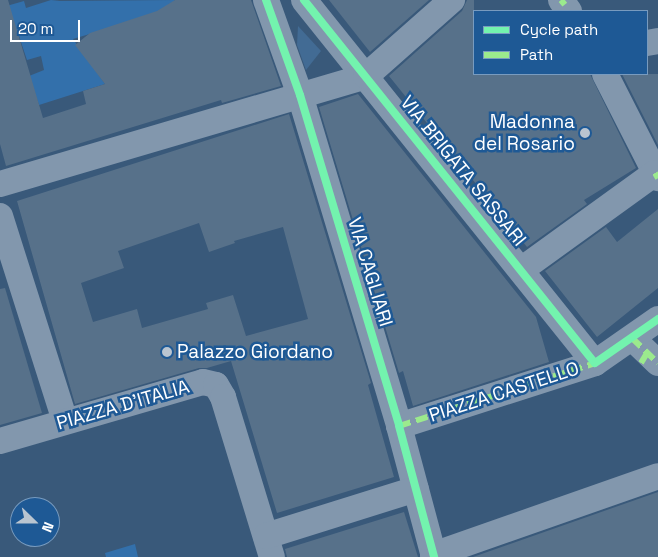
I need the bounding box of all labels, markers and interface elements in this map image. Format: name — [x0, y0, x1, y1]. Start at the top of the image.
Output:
scale bar — [12, 10, 82, 42]
legend — [473, 10, 648, 75]
text: 20 m — [18, 19, 53, 38]
text: Cycle path — [520, 20, 598, 39]
text: Path — [520, 45, 553, 64]
street label: VIA BRIGATA SASSARI — [395, 91, 531, 251]
place label: Madonna del Rosario — [474, 111, 575, 155]
marker: Madonna del Rosario — [579, 127, 591, 139]
street label: VIA CAGLIARI — [343, 215, 397, 329]
place label: Palazzo Giordano — [177, 341, 333, 363]
marker: Palazzo Giordano — [161, 346, 173, 358]
street label: PIAZZA CASTELLO — [426, 357, 582, 427]
street label: PIAZZA D'ITALIA — [54, 375, 192, 435]
north arrow — [10, 497, 60, 547]
text: N — [38, 520, 58, 535]

